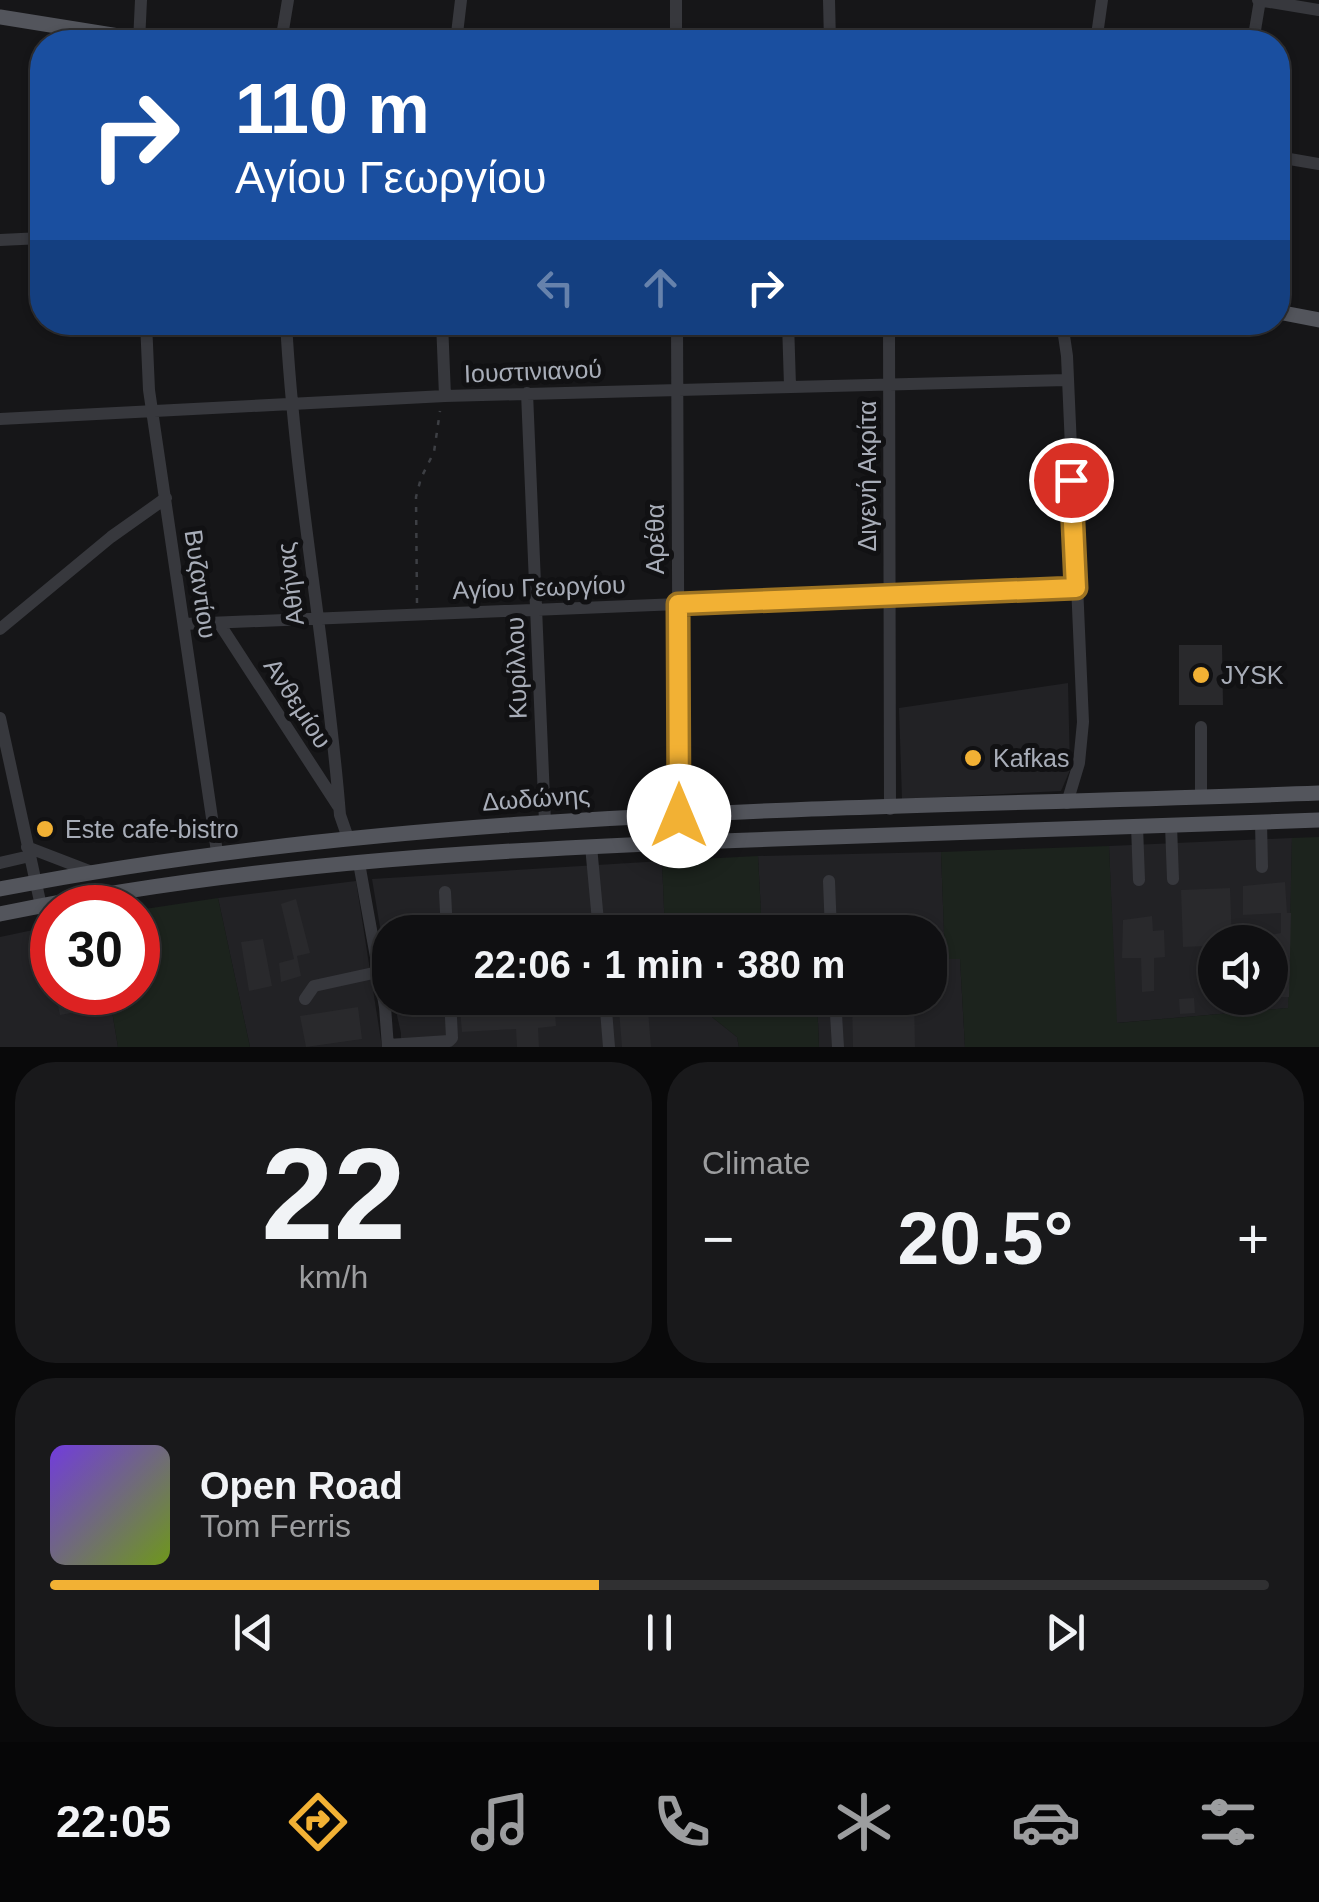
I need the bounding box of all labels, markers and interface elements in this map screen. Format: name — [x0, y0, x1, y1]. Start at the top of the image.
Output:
icon: right — [70, 70, 200, 200]
text: 110 m — [235, 70, 430, 148]
text: Αγίου Γεωργίου — [235, 152, 547, 203]
icon: left — [528, 260, 583, 315]
icon: ahead — [633, 260, 688, 315]
icon: right — [738, 260, 793, 315]
street label: Ιουστινιανού — [464, 355, 602, 387]
street label: Διγενή Ακρίτα — [853, 401, 881, 551]
pin — [1029, 438, 1114, 523]
icon: arrive — [1044, 453, 1099, 508]
street label: Αρέθα — [641, 504, 669, 574]
street label: Βυζαντίου — [180, 528, 222, 640]
street label: Αθήνας — [271, 541, 309, 627]
street label: Αγίου Γεωργίου — [452, 570, 626, 604]
street label: Κυρίλλου — [500, 616, 532, 720]
street label: Ανθεμίου — [259, 653, 337, 753]
place label: JYSK — [1221, 661, 1284, 689]
marker: JYSK — [1190, 664, 1212, 686]
place label: Kafkas — [993, 744, 1069, 772]
marker: Kafkas — [962, 747, 984, 769]
position arrow — [627, 764, 731, 868]
street label: Δωδώνης — [481, 780, 591, 816]
place label: Este cafe-bistro — [65, 815, 239, 843]
marker: Este cafe-bistro — [34, 818, 56, 840]
speed limit sign: 30 — [30, 885, 160, 1015]
map controls — [1198, 925, 1288, 1015]
button: sound — [1198, 925, 1288, 1015]
text: 22:06 · 1 min · 380 m — [474, 944, 845, 986]
text: 22 — [261, 1121, 406, 1267]
text: Climate — [702, 1145, 810, 1181]
text: 20.5° — [898, 1196, 1073, 1280]
text: − — [702, 1208, 734, 1270]
text: + — [1237, 1208, 1269, 1270]
text: km/h — [299, 1259, 368, 1295]
text: Open Road — [200, 1465, 403, 1507]
text: Tom Ferris — [200, 1508, 351, 1544]
icon: previous — [226, 1605, 281, 1660]
icon: pause — [632, 1605, 687, 1660]
icon: next — [1038, 1605, 1093, 1660]
icon: directions — [283, 1787, 353, 1857]
icon: music — [465, 1787, 535, 1857]
icon: phone — [647, 1787, 717, 1857]
icon: climate — [829, 1787, 899, 1857]
icon: car — [1011, 1787, 1081, 1857]
icon: filters — [1193, 1787, 1263, 1857]
text: 22:05 — [56, 1796, 171, 1847]

